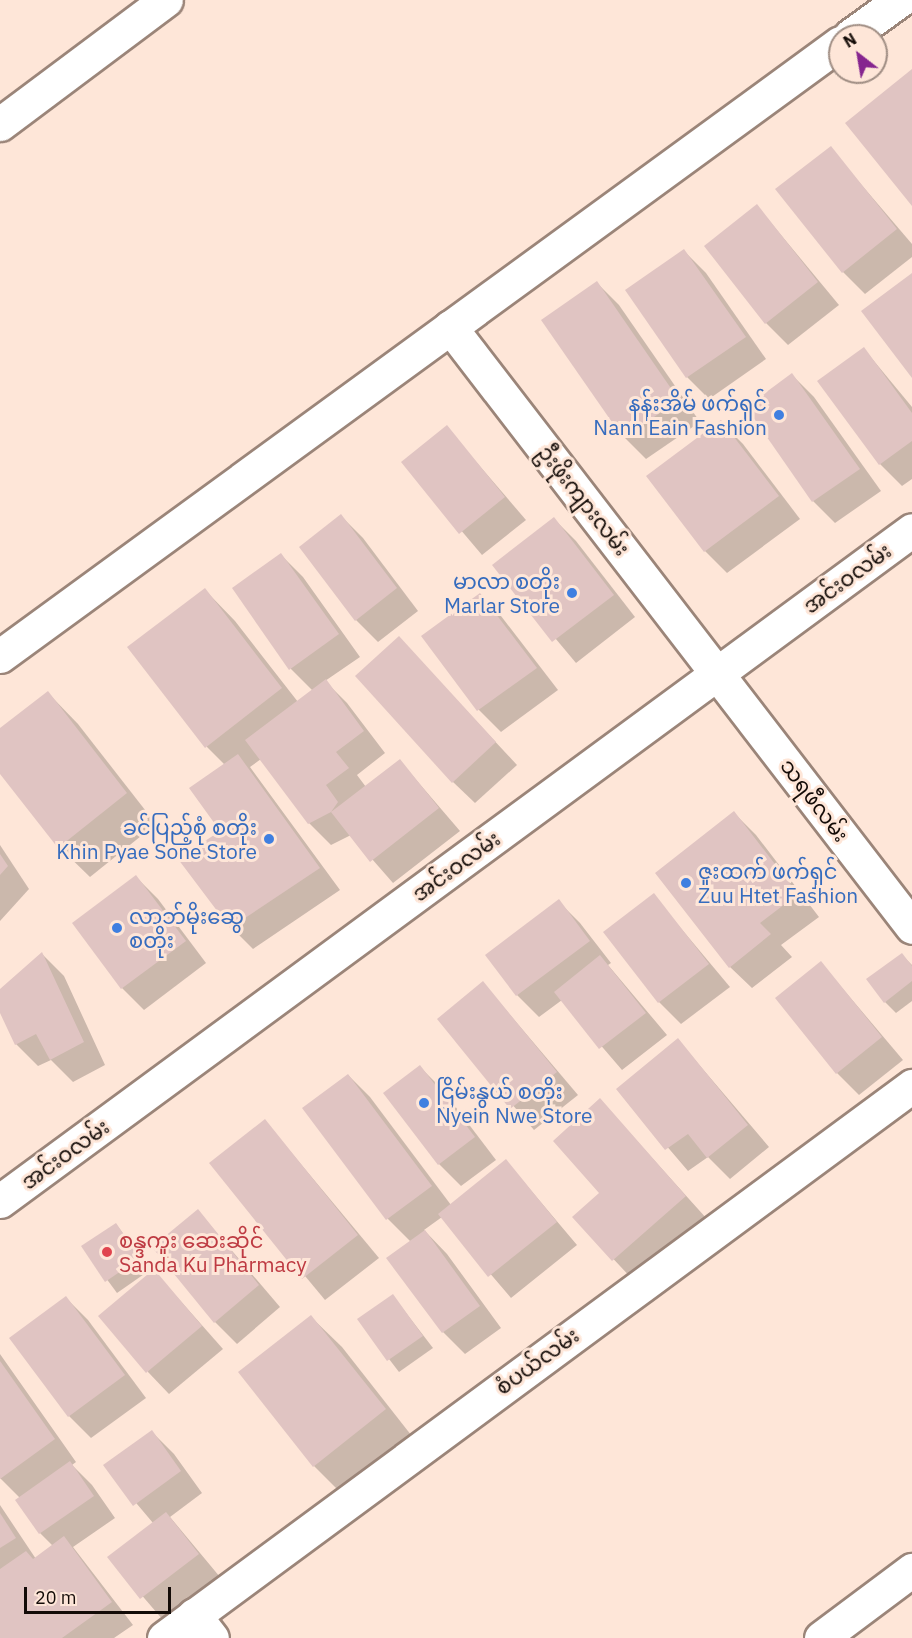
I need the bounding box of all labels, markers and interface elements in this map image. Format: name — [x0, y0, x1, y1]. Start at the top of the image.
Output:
north arrow — [828, 24, 888, 84]
text: N — [840, 29, 860, 52]
place label: နန်းအိမ် ဖက်ရှင် Nann Eain Fashion — [593, 390, 767, 440]
marker: နန်းအိမ် ဖက်ရှင် Nann Eain Fashion — [772, 408, 786, 422]
street label: ဦးဖိုးကျားလမ်း — [533, 440, 635, 560]
street label: အင်းဝလမ်း — [798, 538, 896, 618]
place label: မာလာ စတိုး Marlar Store — [444, 568, 560, 618]
marker: မာလာ စတိုး Marlar Store — [565, 586, 579, 600]
street label: သရဖီလမ်း — [776, 754, 854, 846]
place label: ခင်ပြည့်စုံ စတိုး Khin Pyae Sone Store — [56, 814, 257, 864]
street label: အင်းဝလမ်း — [407, 826, 505, 906]
marker: ခင်ပြည့်စုံ စတိုး Khin Pyae Sone Store — [262, 832, 276, 846]
place label: ဇူးထက် ဖက်ရှင် Zuu Htet Fashion — [698, 858, 858, 908]
marker: ဇူးထက် ဖက်ရှင် Zuu Htet Fashion — [679, 876, 693, 890]
place label: လာဘ်မိုးဆွေ စတိုး — [129, 903, 244, 953]
marker: လာဘ်မိုးဆွေ စတိုး — [110, 921, 124, 935]
place label: ငြိမ်းနွယ် စတိုး Nyein Nwe Store — [436, 1078, 593, 1128]
marker: ငြိမ်းနွယ် စတိုး Nyein Nwe Store — [417, 1096, 431, 1110]
street label: အင်းဝလမ်း — [16, 1114, 114, 1194]
place label: စန္ဒကူး ဆေးဆိုင် Sanda Ku Pharmacy — [119, 1227, 307, 1277]
marker: စန္ဒကူး ဆေးဆိုင် Sanda Ku Pharmacy — [100, 1245, 114, 1259]
street label: စံပယ်လမ်း — [490, 1322, 584, 1400]
scale bar — [27, 1575, 174, 1613]
text: 20 m — [35, 1586, 77, 1609]

